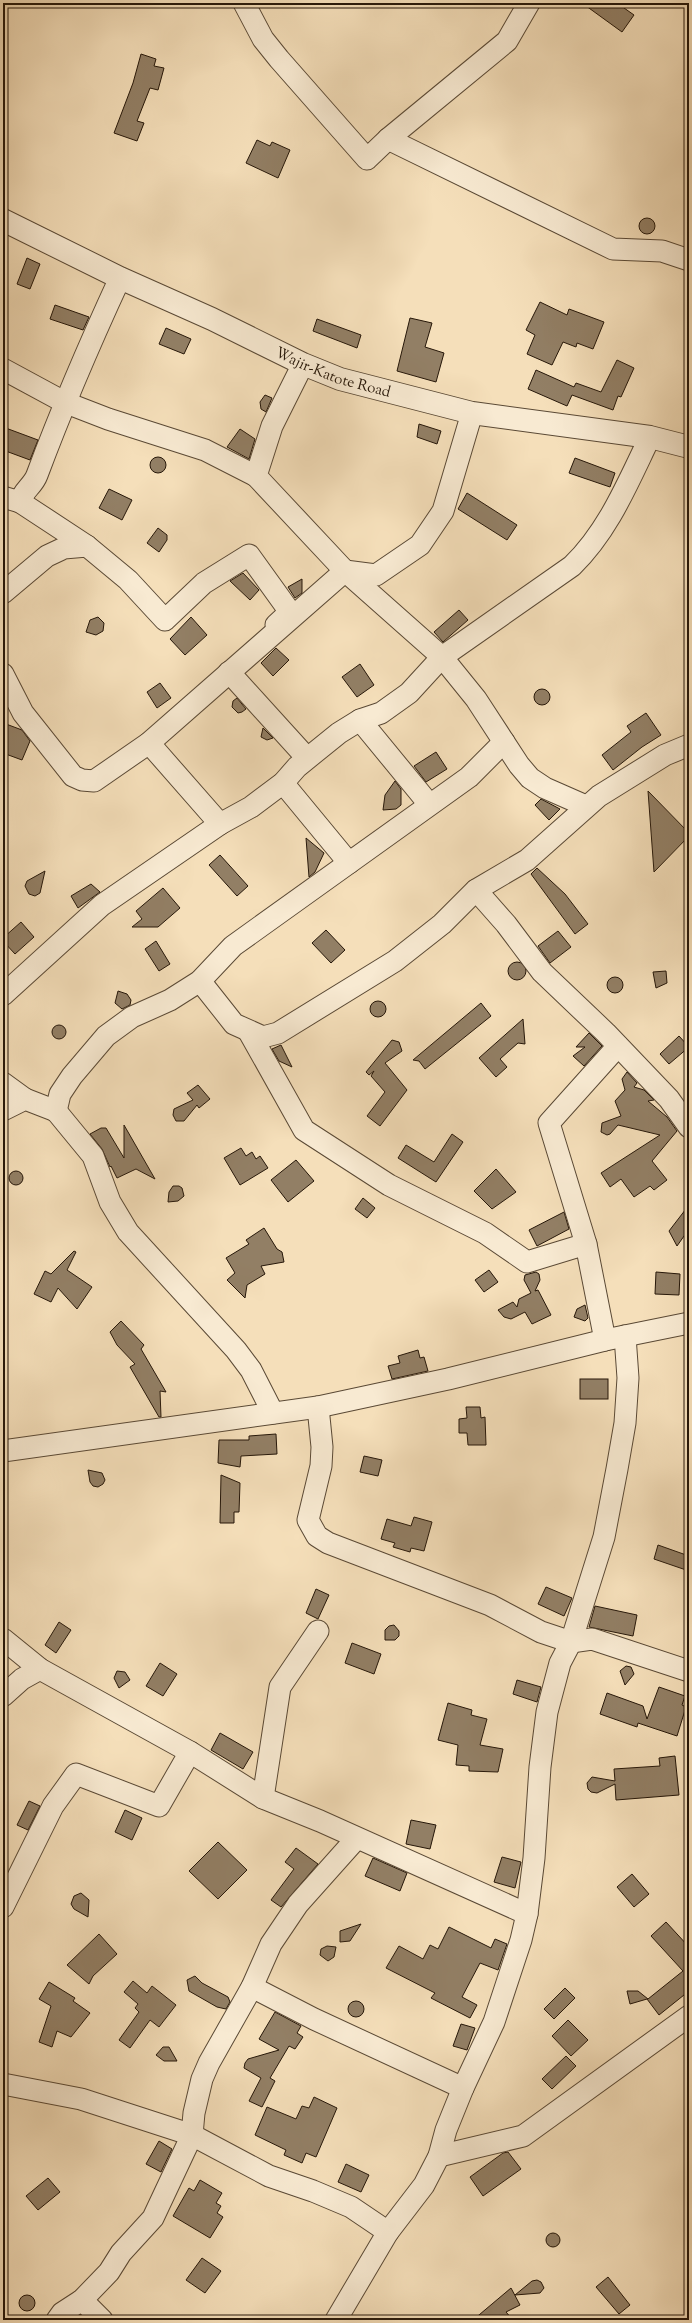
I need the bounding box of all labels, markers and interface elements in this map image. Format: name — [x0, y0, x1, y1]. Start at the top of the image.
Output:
street label: Wajir-Katote Road — [271, 343, 393, 404]

